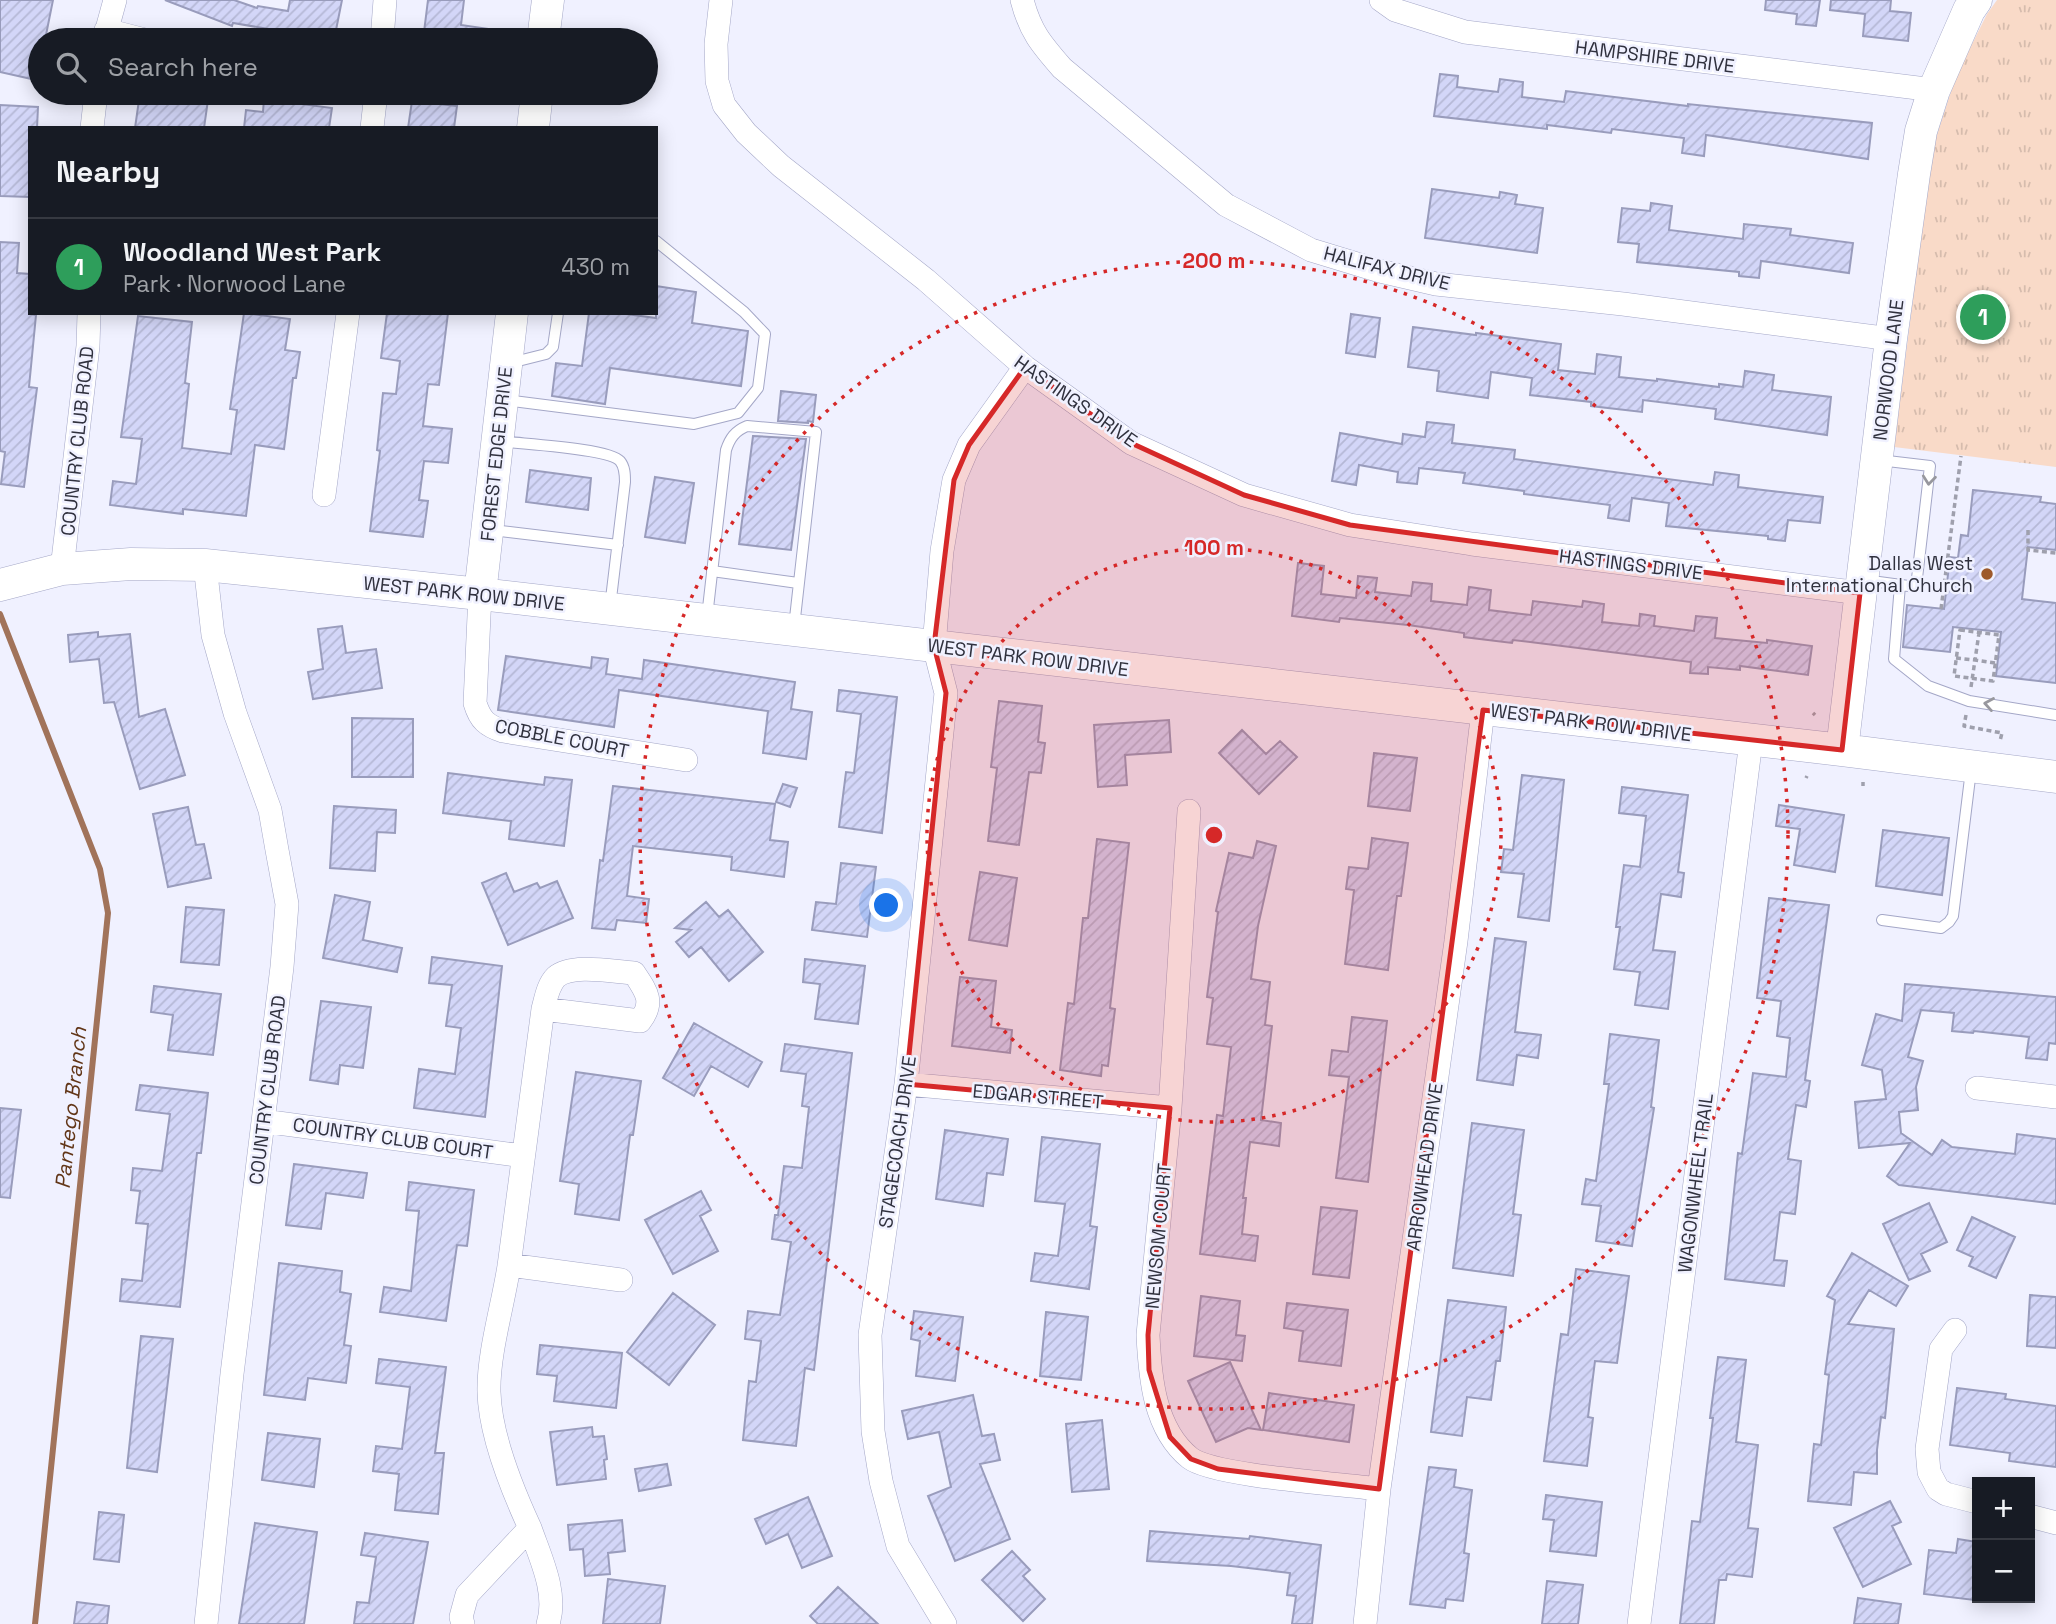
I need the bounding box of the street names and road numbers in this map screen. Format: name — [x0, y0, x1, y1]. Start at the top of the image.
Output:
street label: HAMPSHIRE DRIVE — [1574, 34, 1736, 79]
street label: HALIFAX DRIVE — [1321, 241, 1453, 296]
street label: NORWOOD LANE — [1867, 298, 1910, 442]
street label: COUNTRY CLUB ROAD — [55, 345, 100, 537]
street label: HASTINGS DRIVE — [1009, 350, 1142, 453]
street label: FOREST EDGE DRIVE — [475, 366, 518, 543]
street label: HASTINGS DRIVE — [1558, 543, 1704, 586]
street label: WEST PARK ROW DRIVE — [362, 570, 566, 617]
street label: WEST PARK ROW DRIVE — [926, 633, 1130, 682]
street label: WEST PARK ROW DRIVE — [1489, 698, 1693, 747]
street label: COBBLE COURT — [493, 713, 631, 764]
street label: COUNTRY CLUB ROAD — [243, 994, 292, 1186]
street label: STAGECOACH DRIVE — [873, 1054, 922, 1230]
street label: EDGAR STREET — [971, 1078, 1105, 1115]
street label: ARROWHEAD DRIVE — [1400, 1081, 1449, 1253]
street label: WAGONWHEEL TRAIL — [1672, 1092, 1719, 1274]
street label: COUNTRY CLUB COURT — [291, 1112, 495, 1165]
street label: NEWSOM COURT — [1140, 1162, 1177, 1310]

